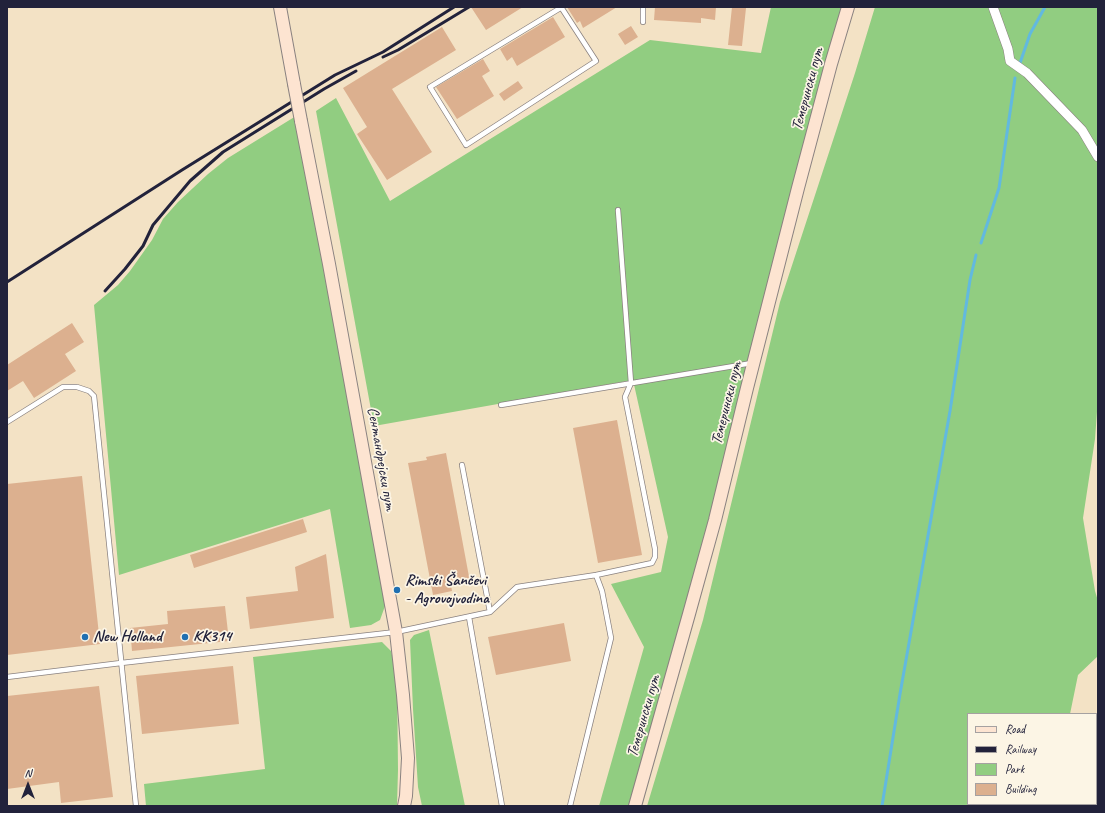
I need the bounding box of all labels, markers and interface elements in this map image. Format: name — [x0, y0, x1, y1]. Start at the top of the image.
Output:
street label: Темерински пут — [788, 45, 828, 133]
street label: Темерински пут — [707, 359, 747, 447]
street label: Сентандрејски пут — [362, 406, 400, 512]
place label: Rimski Šančevi - Agrovojvodina — [405, 571, 489, 609]
marker: Rimski Šančevi - Agrovojvodina — [392, 585, 402, 595]
place label: New Holland — [93, 627, 162, 647]
place label: КК314 — [193, 627, 231, 647]
marker: New Holland — [80, 632, 90, 642]
marker: КК314 — [180, 632, 190, 642]
street label: Темерински пут — [623, 672, 665, 760]
legend — [967, 713, 1097, 805]
text: Road — [1005, 721, 1025, 737]
text: Railway — [1005, 741, 1036, 757]
text: Park — [1005, 761, 1024, 777]
north arrow — [8, 765, 48, 805]
text: N — [25, 766, 31, 780]
text: Building — [1005, 781, 1037, 797]

